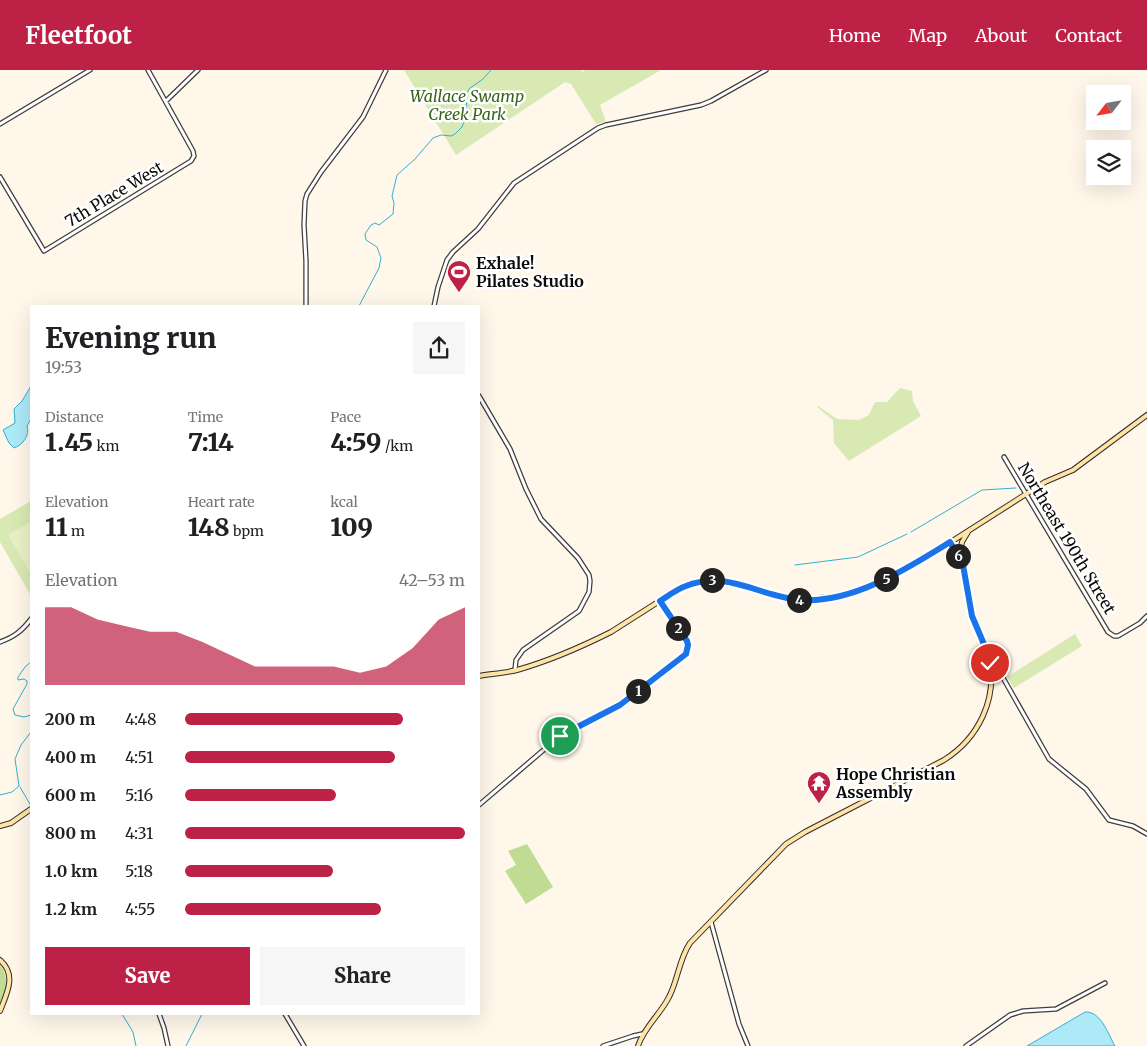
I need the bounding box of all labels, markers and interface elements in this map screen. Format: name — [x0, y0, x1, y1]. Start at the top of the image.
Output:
text: Fleetfoot — [25, 20, 132, 51]
text: Home — [829, 24, 881, 47]
text: Map — [909, 24, 947, 47]
text: About — [975, 24, 1027, 47]
text: Contact — [1055, 24, 1122, 47]
north arrow — [1086, 85, 1131, 130]
map controls — [1086, 85, 1131, 185]
park label: Wallace Swamp Creek Park — [410, 86, 524, 124]
button: layers — [1086, 140, 1131, 185]
street label: 7th Place West — [61, 156, 167, 231]
place label: Exhale! Pilates Studio — [476, 253, 584, 291]
sports icon: Exhale! Pilates Studio — [446, 259, 472, 293]
text: Evening run — [45, 320, 216, 356]
button: share — [413, 322, 465, 374]
text: 19:53 — [45, 357, 82, 377]
text: Distance — [45, 408, 104, 426]
text: Time — [188, 408, 223, 426]
text: Pace — [330, 408, 361, 426]
text: 1.45 — [45, 426, 93, 458]
text: 7:14 — [188, 426, 234, 458]
text: 4:59 — [330, 426, 382, 458]
text: km — [93, 437, 119, 455]
text: /km — [382, 437, 413, 455]
street label: Northeast 190th Street — [1014, 459, 1121, 618]
text: Elevation — [45, 493, 109, 511]
text: Heart rate — [188, 493, 255, 511]
text: kcal — [330, 493, 358, 511]
text: 11 — [45, 511, 68, 543]
text: 148 — [188, 511, 230, 543]
text: 109 — [330, 511, 373, 543]
text: m — [68, 522, 85, 540]
text: bpm — [230, 522, 264, 540]
pin: 6 — [946, 544, 970, 568]
text: 6 — [954, 547, 963, 565]
pin: 5 — [874, 566, 898, 592]
pin: 3 — [700, 568, 724, 592]
text: Elevation — [45, 570, 118, 590]
text: 42–53 m — [399, 570, 465, 590]
text: 5 — [882, 570, 891, 588]
text: 3 — [708, 571, 717, 589]
pin: 4 — [786, 588, 812, 612]
text: 4 — [795, 591, 804, 609]
pin: 2 — [666, 616, 690, 640]
text: 2 — [674, 619, 683, 637]
pin — [969, 642, 1011, 684]
icon: check — [976, 649, 1004, 677]
pin: 1 — [626, 678, 650, 704]
text: 1 — [635, 682, 642, 700]
text: 200 m — [45, 709, 95, 729]
text: 4:48 — [125, 709, 157, 729]
pin — [539, 715, 581, 757]
icon: arrive — [546, 722, 574, 750]
text: 400 m — [45, 747, 96, 767]
text: 4:51 — [125, 747, 153, 767]
place label: Hope Christian Assembly — [835, 764, 955, 802]
temple icon: Hope Christian Assembly — [806, 770, 832, 804]
text: 600 m — [45, 785, 96, 805]
text: 5:16 — [125, 785, 153, 805]
text: 800 m — [45, 823, 96, 843]
text: 4:31 — [125, 823, 153, 843]
text: 1.0 km — [45, 861, 98, 881]
text: 5:18 — [125, 861, 153, 881]
text: 1.2 km — [45, 899, 97, 919]
text: 4:55 — [125, 899, 155, 919]
button: Save — [45, 947, 250, 1005]
button: Share — [260, 947, 465, 1005]

